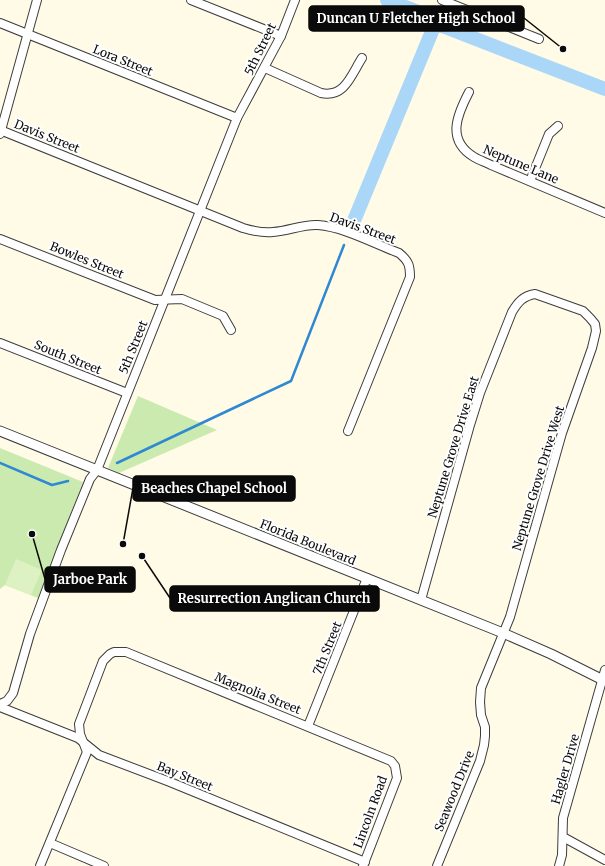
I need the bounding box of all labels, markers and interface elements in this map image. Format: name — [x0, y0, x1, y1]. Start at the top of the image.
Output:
callout: Duncan U Fletcher High School — [309, 6, 524, 31]
text: Duncan U Fletcher High School — [316, 10, 516, 27]
street label: 5th Street — [241, 20, 279, 78]
street label: Lora Street — [91, 41, 155, 79]
street label: Davis Street — [12, 116, 82, 156]
street label: Neptune Lane — [481, 141, 561, 187]
street label: Davis Street — [328, 209, 398, 247]
street label: Bowles Street — [48, 238, 126, 282]
street label: 5th Street — [115, 318, 151, 376]
street label: South Street — [32, 337, 104, 377]
street label: Neptune Grove Drive East — [424, 374, 482, 520]
street label: Neptune Grove Drive West — [509, 403, 567, 552]
callout: Beaches Chapel School — [133, 476, 295, 501]
text: Beaches Chapel School — [141, 480, 287, 497]
street label: Florida Boulevard — [258, 516, 358, 568]
callout: Jarboe Park — [45, 567, 135, 592]
text: Jarboe Park — [52, 571, 128, 588]
callout: Resurrection Anglican Church — [170, 586, 379, 611]
text: Resurrection Anglican Church — [178, 590, 371, 607]
street label: 7th Street — [309, 619, 345, 677]
street label: Magnolia Street — [213, 669, 304, 717]
street label: Hagler Drive — [548, 732, 582, 806]
street label: Seawood Drive — [431, 748, 477, 834]
street label: Bay Street — [155, 758, 215, 794]
street label: Lincoln Road — [350, 774, 390, 850]

